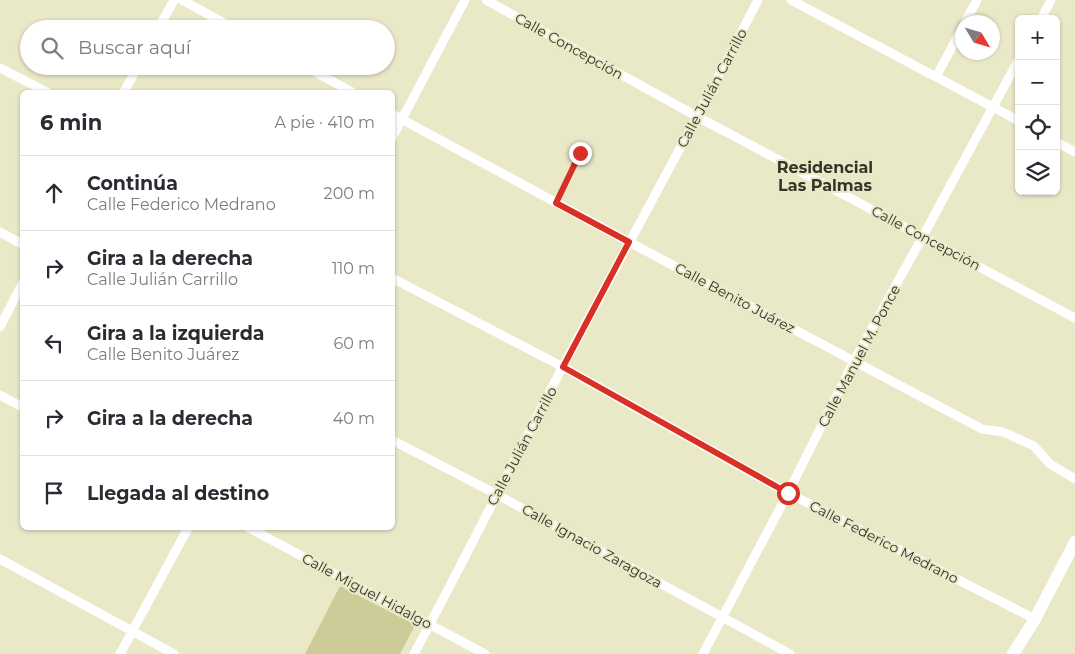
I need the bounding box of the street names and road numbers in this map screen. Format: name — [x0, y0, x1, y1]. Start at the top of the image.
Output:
street label: Calle Concepción — [512, 9, 626, 83]
street label: Calle Julián Carrillo — [673, 25, 751, 151]
street label: Calle Concepción — [868, 202, 984, 274]
street label: Calle Benito Juárez — [672, 259, 798, 337]
street label: Calle Manuel M. Ponce — [814, 282, 904, 430]
street label: Calle Julián Carrillo — [483, 383, 561, 509]
street label: Calle Federico Medrano — [806, 497, 962, 588]
street label: Calle Ignacio Zaragoza — [519, 500, 665, 592]
street label: Calle Miguel Hidalgo — [299, 549, 435, 633]

